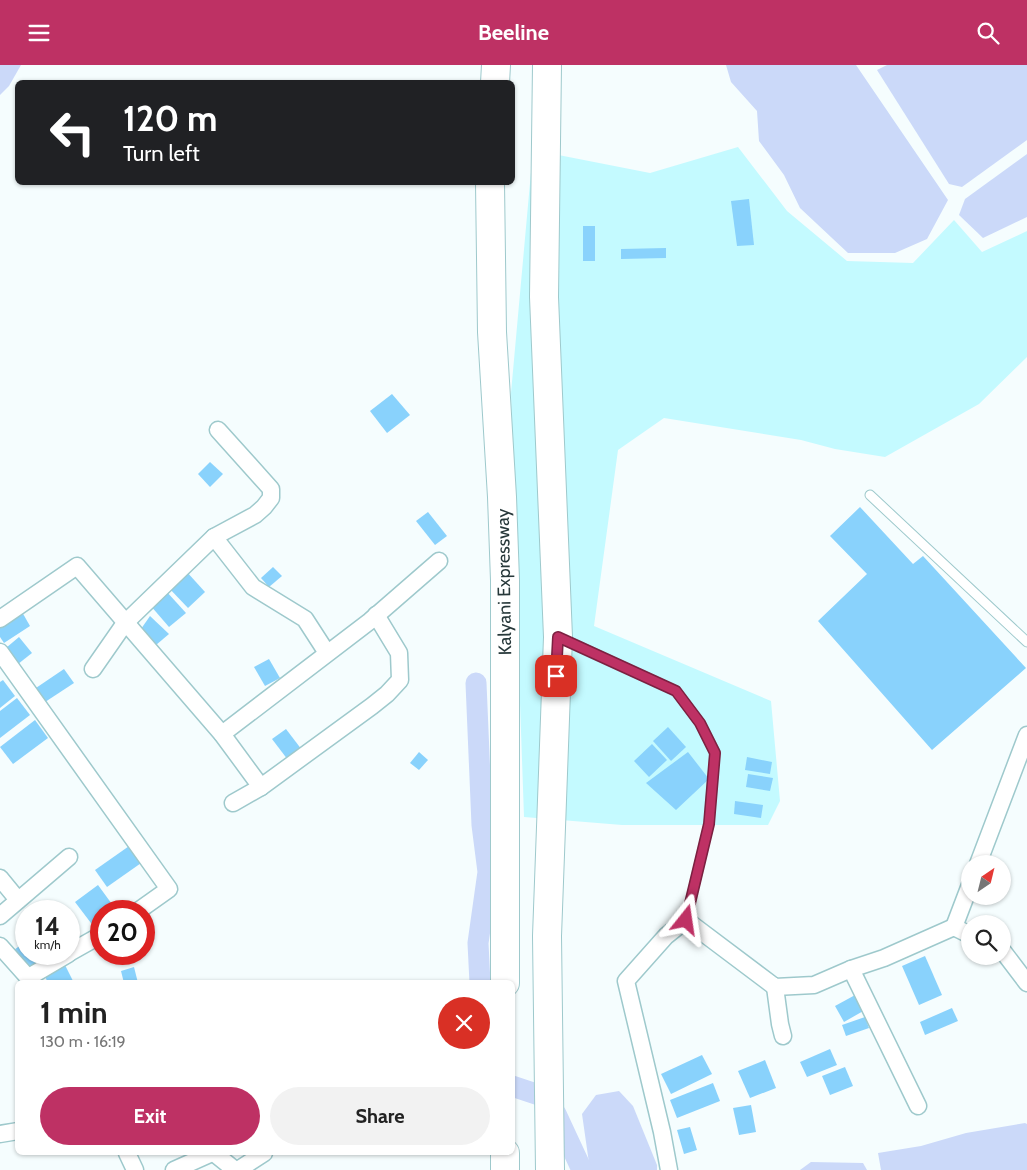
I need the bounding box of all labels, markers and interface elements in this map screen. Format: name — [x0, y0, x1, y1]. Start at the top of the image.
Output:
icon: menu — [25, 19, 53, 47]
text: Beeline — [478, 19, 549, 46]
icon: search — [974, 19, 1002, 47]
text: 120 m — [123, 97, 217, 140]
icon: left — [40, 100, 105, 165]
text: Turn left — [123, 140, 200, 167]
street label: Kalyani Expressway — [492, 508, 516, 656]
pin — [535, 655, 577, 697]
icon: arrive — [542, 662, 570, 690]
north arrow — [961, 855, 1011, 905]
map controls — [961, 855, 1011, 965]
position arrow — [659, 893, 711, 945]
speed limit sign: 20 — [90, 900, 155, 965]
text: 14 — [35, 911, 60, 941]
button: search — [961, 915, 1011, 965]
text: km/h — [34, 937, 61, 952]
text: 1 min — [40, 994, 108, 1031]
button: close — [438, 997, 490, 1049]
text: 130 m · 16:19 — [40, 1032, 126, 1051]
button: Exit — [40, 1087, 260, 1145]
button: Share — [270, 1087, 490, 1145]

